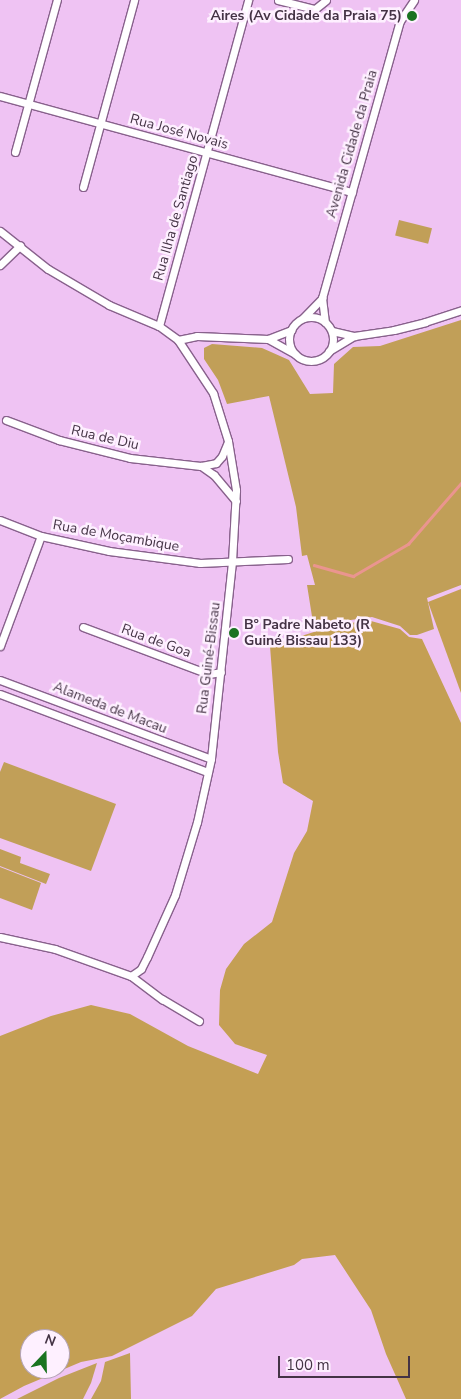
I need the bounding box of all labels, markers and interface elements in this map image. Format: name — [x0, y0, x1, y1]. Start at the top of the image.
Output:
place label: Aires (Av Cidade da Praia 75) — [211, 8, 402, 24]
marker: Aires (Av Cidade da Praia 75) — [406, 10, 418, 22]
street label: Avenida Cidade da Praia — [323, 68, 381, 220]
street label: Rua José Novais — [128, 111, 230, 153]
street label: Rua Ilha de Santiago — [150, 153, 202, 283]
street label: Rua de Diu — [70, 422, 140, 454]
street label: Rua de Moçambique — [52, 517, 180, 555]
street label: Rua Guiné-Bissau — [194, 601, 224, 715]
place label: Bº Padre Nabeto (R Guiné Bissau 133) — [244, 617, 370, 650]
street label: Rua de Goa — [119, 621, 193, 661]
marker: Bº Padre Nabeto (R Guiné Bissau 133) — [228, 627, 240, 639]
street label: Alameda de Macau — [51, 679, 169, 737]
north arrow — [20, 1329, 70, 1379]
text: N — [42, 1330, 58, 1351]
scale bar — [281, 1346, 414, 1378]
text: 100 m — [286, 1355, 330, 1375]

